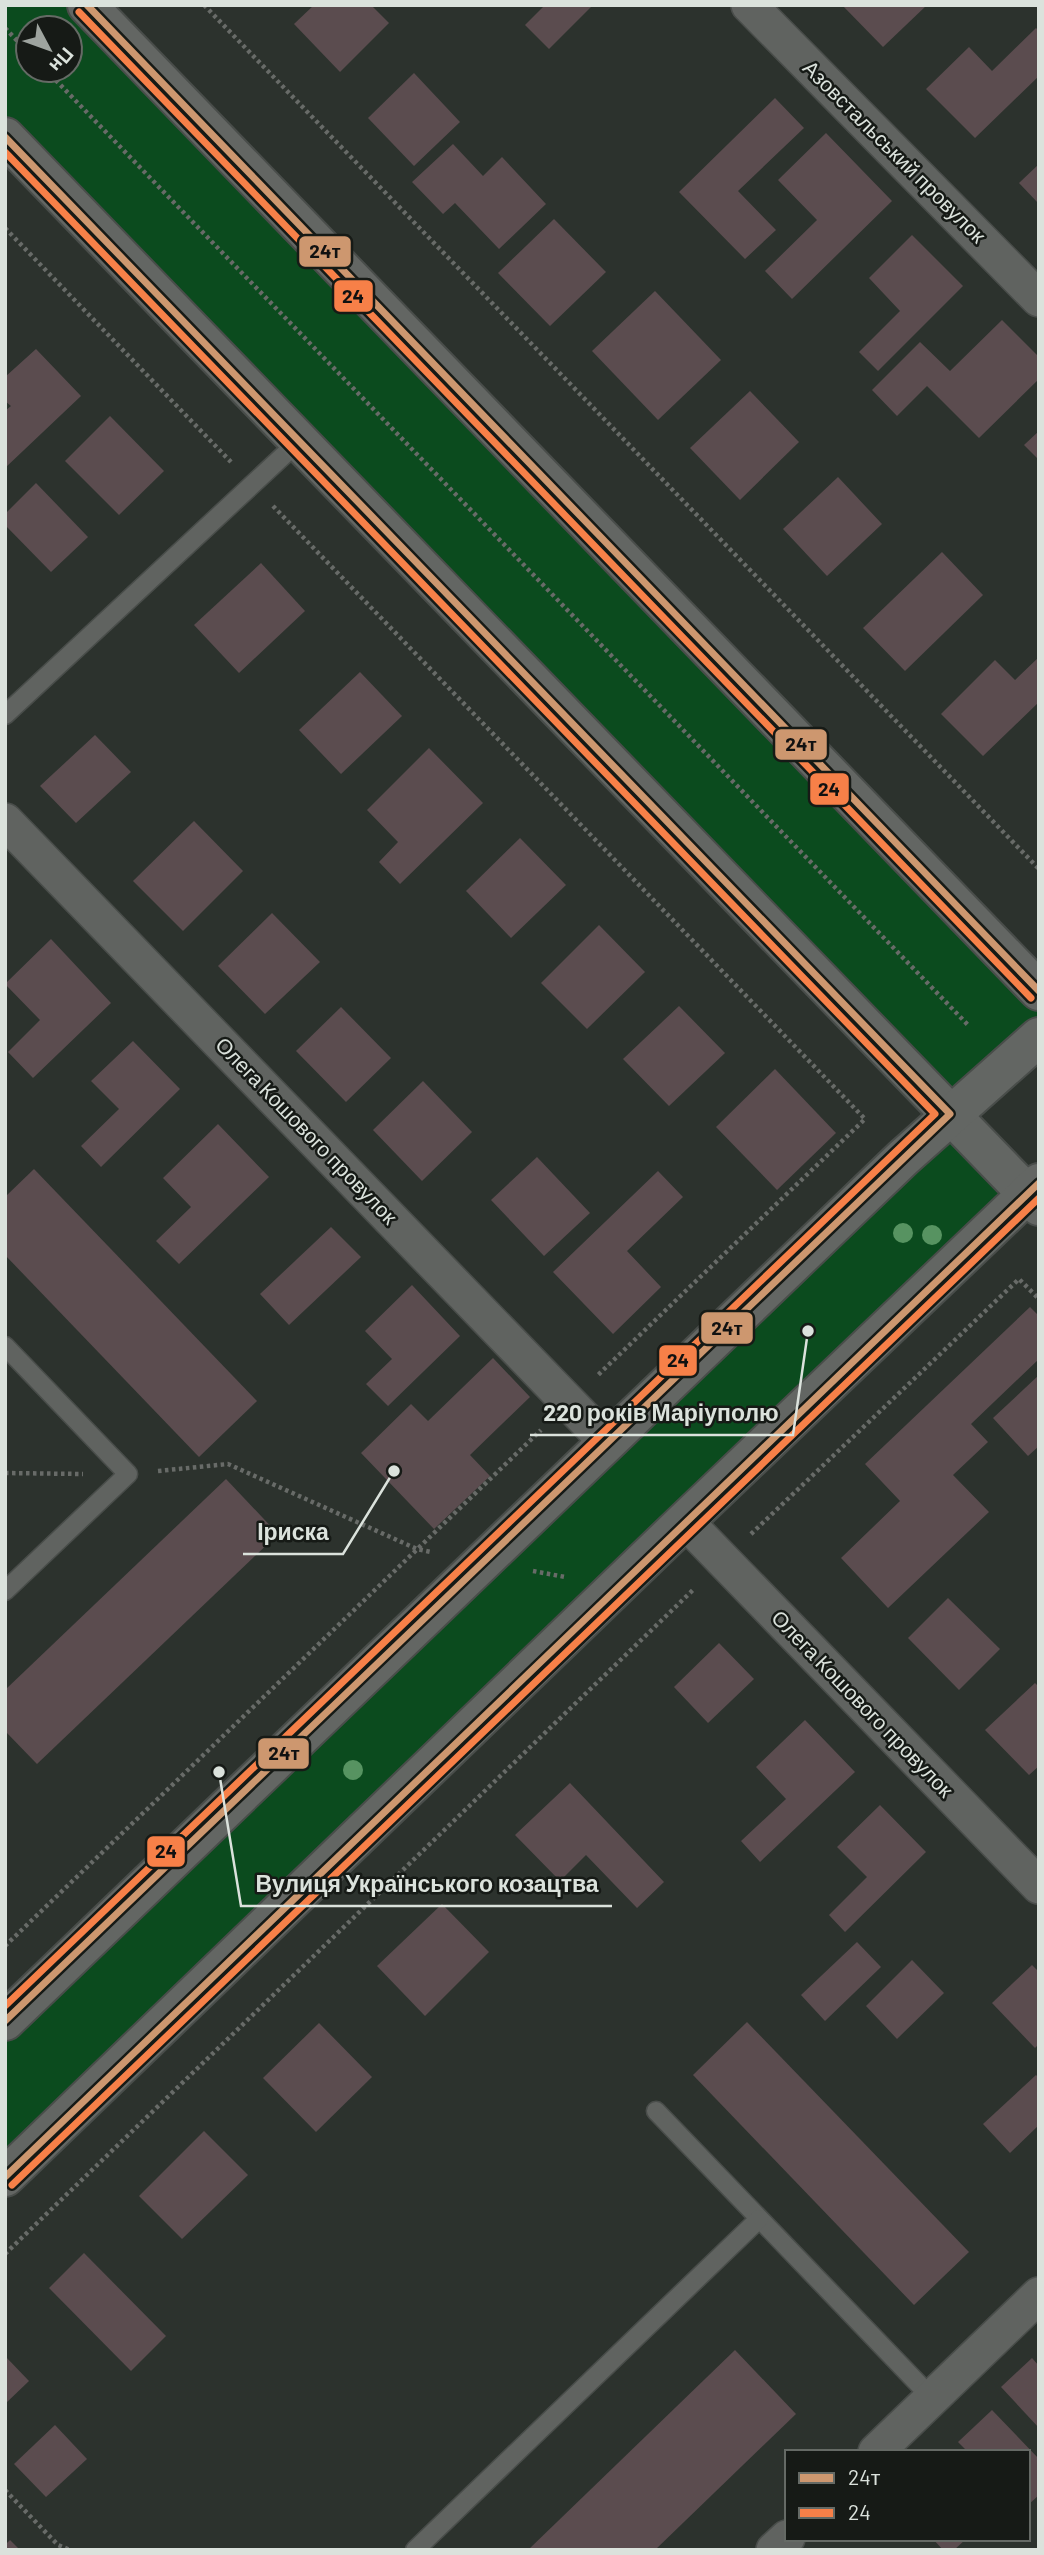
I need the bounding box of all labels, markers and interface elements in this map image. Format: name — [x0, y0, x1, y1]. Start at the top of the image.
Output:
north arrow — [14, 14, 84, 84]
text: Пн — [45, 43, 79, 78]
street label: Азовстальський провулок — [799, 54, 992, 248]
line badge: 24т — [298, 235, 352, 268]
text: 24т — [309, 239, 341, 262]
line badge: 24 — [333, 279, 374, 313]
text: 24 — [342, 284, 364, 307]
line badge: 24т — [774, 728, 828, 761]
text: 24т — [785, 732, 817, 755]
line badge: 24 — [809, 772, 850, 806]
text: 24 — [818, 777, 840, 800]
street label: Олега Кошового провулок — [211, 1031, 403, 1229]
line badge: 24т — [700, 1311, 754, 1345]
text: 24т — [711, 1316, 743, 1339]
line badge: 24 — [658, 1344, 698, 1377]
text: 24 — [667, 1348, 689, 1371]
callout: 220 років Маріуполю — [530, 1391, 793, 1435]
text: 220 років Маріуполю — [543, 1398, 779, 1426]
callout: Іриска — [243, 1510, 343, 1554]
text: Іриска — [257, 1517, 329, 1545]
street label: Олега Кошового провулок — [767, 1604, 959, 1802]
line badge: 24т — [257, 1737, 310, 1770]
text: 24т — [268, 1741, 300, 1764]
line badge: 24 — [146, 1835, 186, 1868]
text: 24 — [155, 1839, 177, 1862]
callout: Вулиця Українського козацтва — [241, 1862, 612, 1906]
text: Вулиця Українського козацтва — [255, 1869, 599, 1897]
legend — [785, 2450, 1030, 2541]
text: 24т — [848, 2464, 881, 2489]
text: 24 — [848, 2499, 871, 2524]

